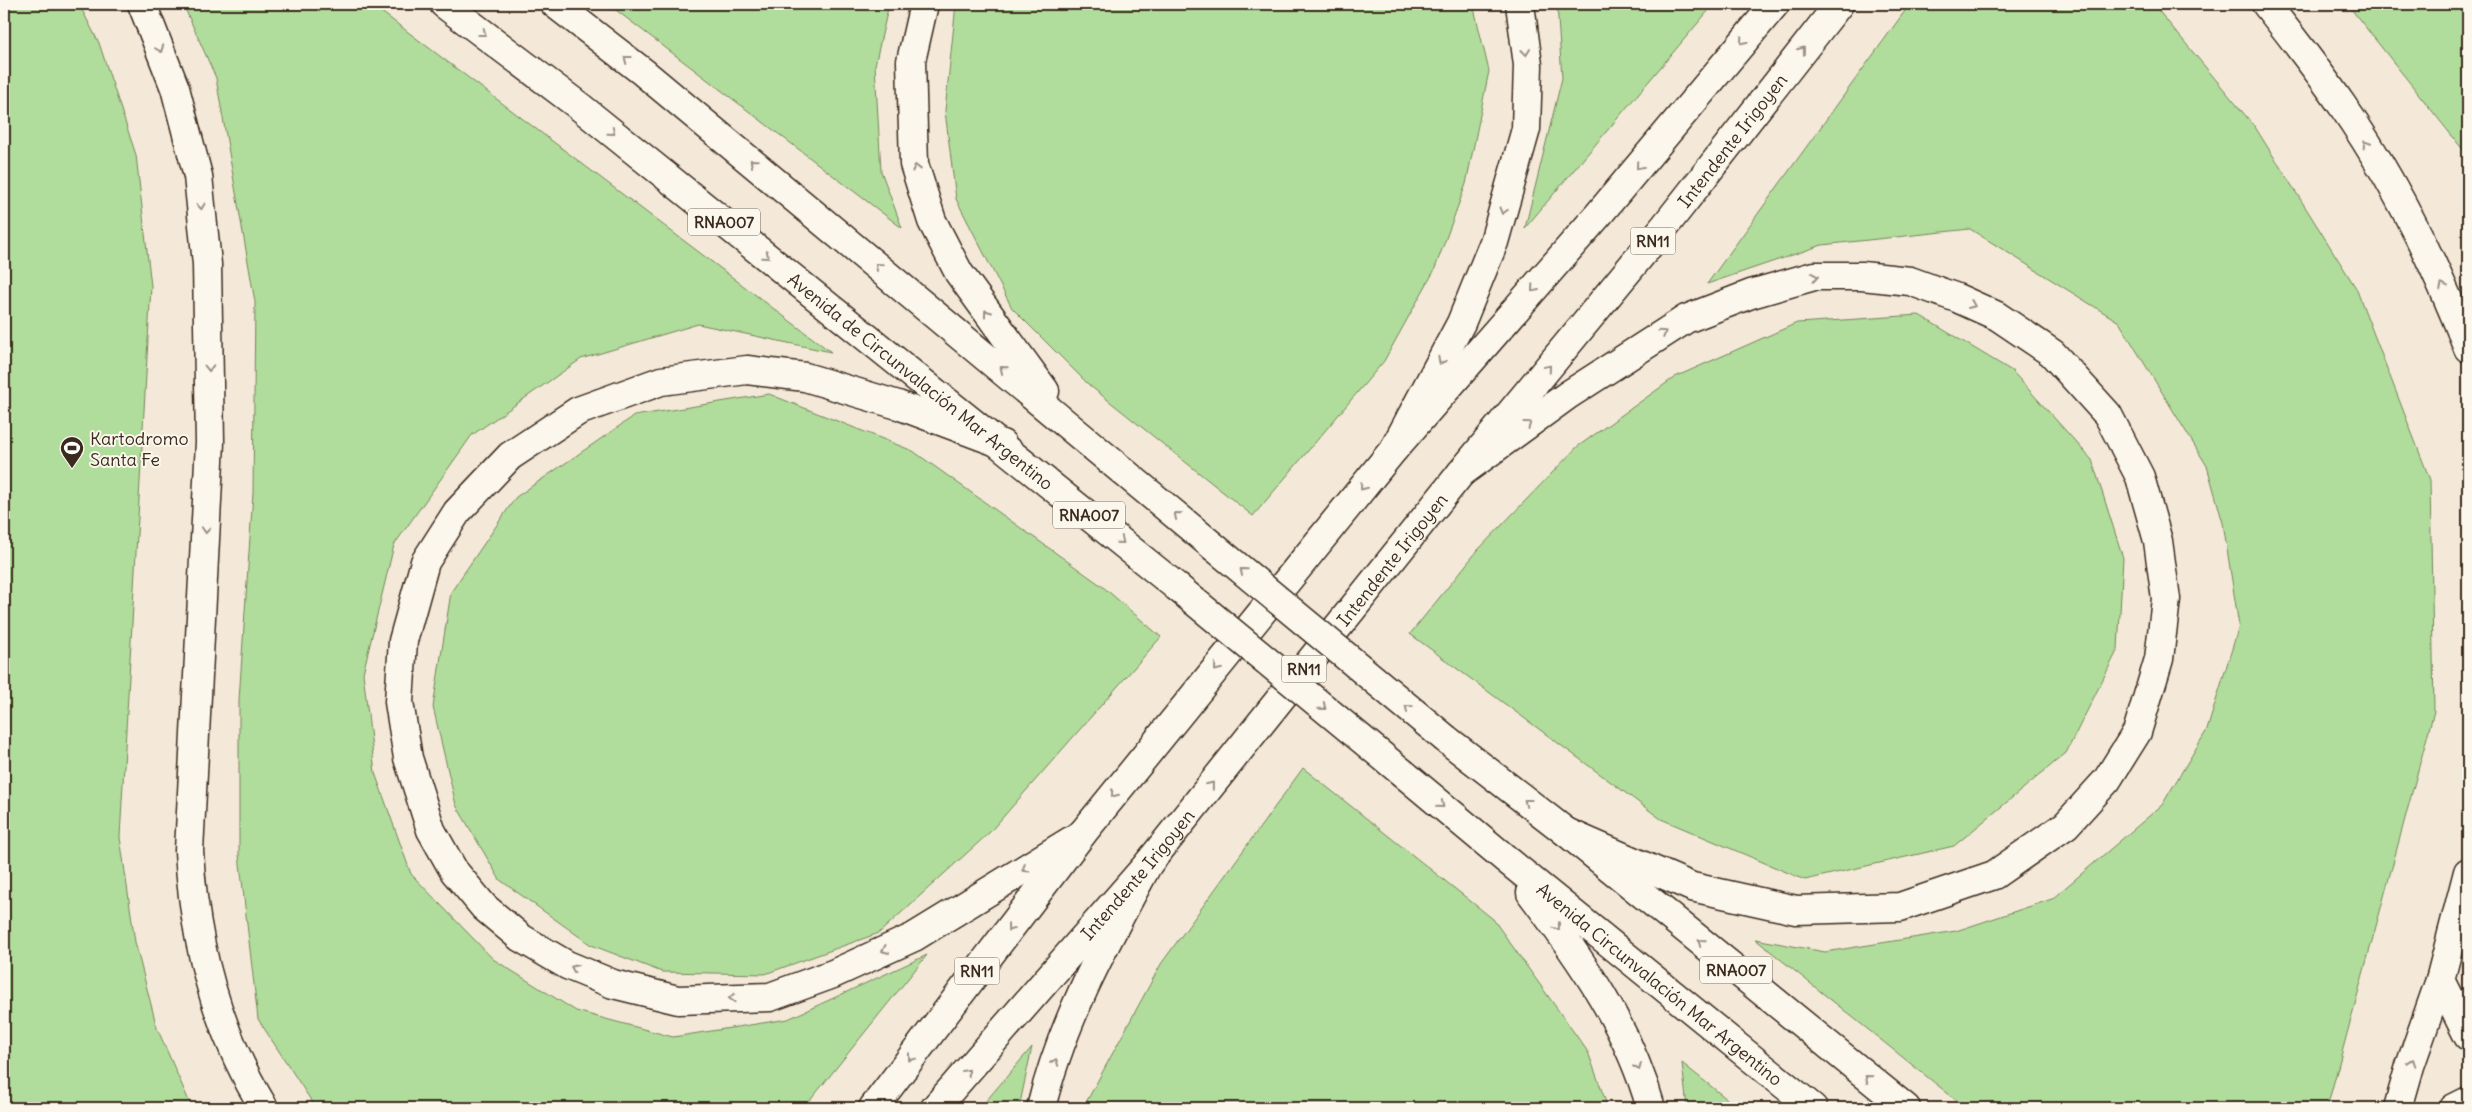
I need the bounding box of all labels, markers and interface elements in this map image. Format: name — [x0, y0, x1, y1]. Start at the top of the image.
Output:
one-way arrow — [477, 28, 486, 36]
one-way arrow — [1741, 35, 1749, 44]
one-way arrow — [154, 44, 164, 53]
one-way arrow — [1797, 47, 1805, 56]
one-way arrow — [1520, 48, 1531, 56]
one-way arrow — [624, 57, 633, 65]
street label: Intendente Irigoyen — [1673, 69, 1792, 212]
one-way arrow — [606, 127, 615, 135]
one-way arrow — [2363, 140, 2372, 149]
one-way arrow — [749, 159, 758, 168]
one-way arrow — [1637, 160, 1645, 169]
one-way arrow — [911, 164, 922, 173]
one-way arrow — [195, 202, 206, 210]
one-way arrow — [1498, 207, 1508, 215]
road number: RNA007 — [688, 208, 760, 236]
road number: RN11 — [1630, 228, 1676, 255]
one-way arrow — [760, 250, 769, 258]
one-way arrow — [875, 263, 884, 271]
street label: Avenida de Circunvalación Mar Argentino — [784, 267, 1058, 495]
one-way arrow — [1811, 272, 1819, 283]
one-way arrow — [2439, 283, 2449, 292]
one-way arrow — [1530, 284, 1539, 293]
one-way arrow — [1967, 299, 1976, 310]
one-way arrow — [984, 309, 994, 318]
one-way arrow — [1658, 330, 1667, 340]
one-way arrow — [1437, 356, 1447, 365]
one-way arrow — [203, 364, 214, 372]
one-way arrow — [1542, 365, 1550, 374]
one-way arrow — [1000, 367, 1009, 375]
one-way arrow — [1522, 421, 1532, 430]
place label: Kartodromo Santa Fe — [90, 427, 189, 471]
sports icon: Kartodromo Santa Fe — [59, 435, 85, 469]
one-way arrow — [1361, 481, 1369, 490]
street label: Intendente Irigoyen — [1332, 488, 1452, 631]
road number: RNA007 — [1053, 502, 1125, 528]
one-way arrow — [1174, 513, 1183, 521]
one-way arrow — [200, 527, 211, 535]
one-way arrow — [1115, 536, 1124, 544]
one-way arrow — [1240, 568, 1249, 576]
road number: RN11 — [1282, 656, 1326, 682]
one-way arrow — [1214, 662, 1222, 671]
one-way arrow — [1317, 701, 1326, 710]
one-way arrow — [1405, 704, 1414, 713]
one-way arrow — [1206, 782, 1214, 791]
one-way arrow — [1112, 788, 1120, 797]
one-way arrow — [1436, 800, 1445, 809]
one-way arrow — [1524, 800, 1533, 808]
street label: Intendente Irigoyen — [1076, 804, 1199, 945]
one-way arrow — [1022, 862, 1031, 872]
street label: Avenida Circunvalación Mar Argentino — [1532, 877, 1787, 1090]
one-way arrow — [1551, 921, 1559, 930]
one-way arrow — [1007, 923, 1016, 932]
one-way arrow — [1698, 940, 1707, 948]
one-way arrow — [881, 944, 890, 955]
road number: RNA007 — [1700, 956, 1772, 984]
road number: RN11 — [954, 958, 1000, 984]
one-way arrow — [570, 964, 579, 975]
one-way arrow — [727, 993, 735, 1004]
one-way arrow — [909, 1052, 917, 1061]
one-way arrow — [1049, 1058, 1059, 1066]
one-way arrow — [2406, 1058, 2416, 1066]
one-way arrow — [1632, 1062, 1643, 1071]
one-way arrow — [961, 1068, 970, 1077]
one-way arrow — [1865, 1075, 1874, 1083]

